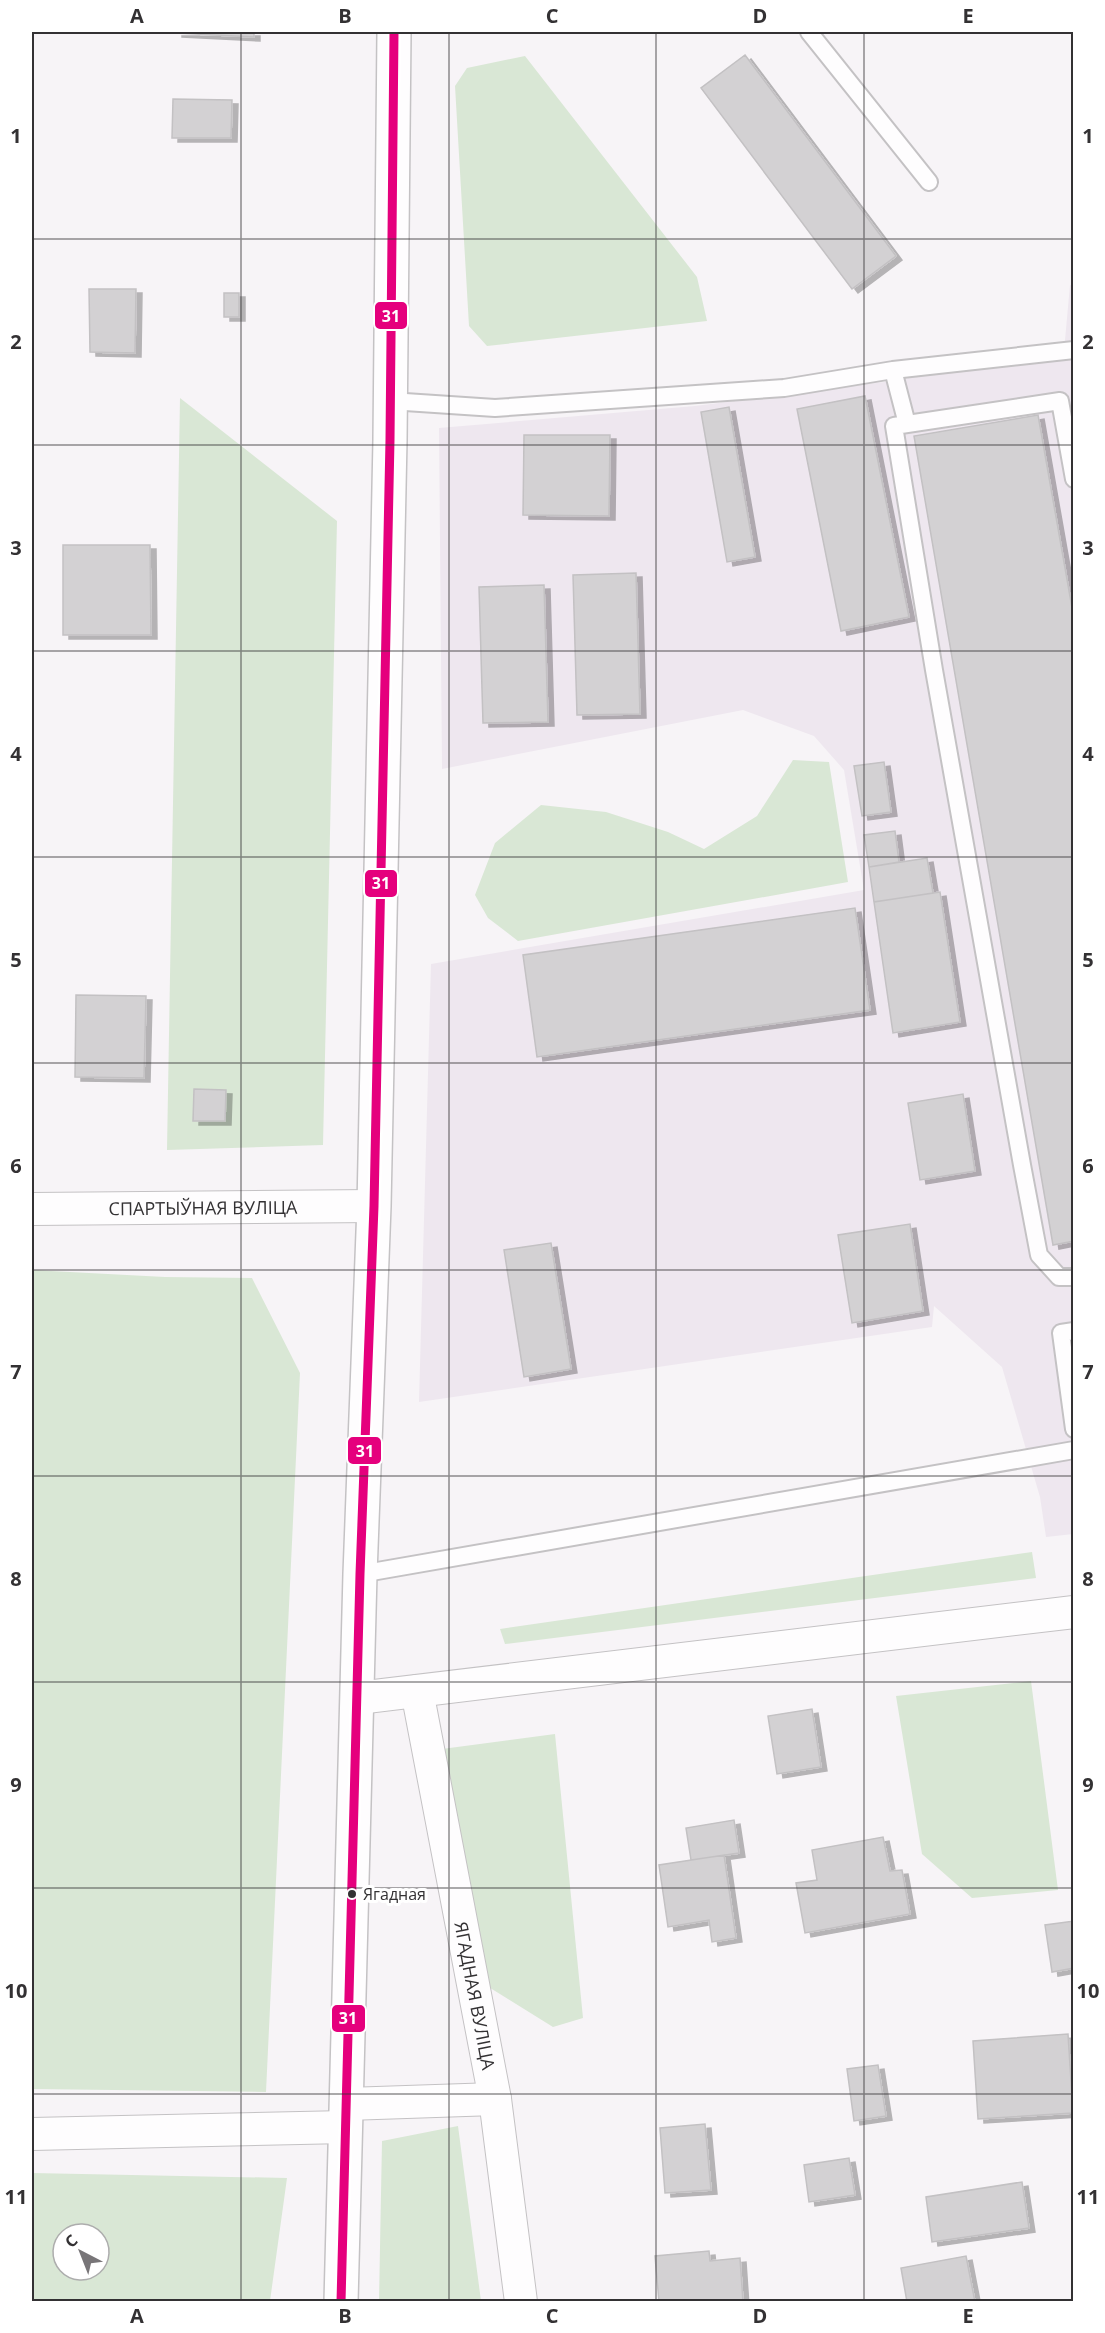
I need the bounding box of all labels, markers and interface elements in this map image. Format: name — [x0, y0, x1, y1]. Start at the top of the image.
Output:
text: A — [130, 2, 144, 29]
text: B — [338, 2, 352, 29]
text: C — [546, 2, 559, 29]
text: D — [753, 2, 767, 29]
text: E — [962, 2, 974, 29]
text: 1 — [10, 122, 22, 149]
text: 1 — [1082, 122, 1094, 149]
line badge: 31 — [374, 301, 408, 330]
text: 31 — [382, 305, 400, 327]
text: 2 — [10, 328, 22, 355]
text: 2 — [1082, 328, 1094, 355]
text: 3 — [10, 534, 22, 561]
text: 3 — [1082, 534, 1094, 561]
text: 4 — [10, 740, 22, 767]
text: 4 — [1082, 740, 1094, 767]
line badge: 31 — [364, 869, 398, 898]
text: 31 — [372, 872, 390, 894]
text: 5 — [10, 946, 22, 973]
text: 5 — [1082, 946, 1094, 973]
text: 6 — [10, 1152, 22, 1179]
text: 6 — [1082, 1152, 1094, 1179]
street label: СПАРТЫЎНАЯ ВУЛІЦА — [108, 1195, 298, 1220]
text: 7 — [10, 1358, 22, 1385]
text: 7 — [1082, 1358, 1094, 1385]
line badge: 31 — [347, 1436, 382, 1465]
text: 31 — [356, 1440, 374, 1462]
text: 8 — [10, 1565, 22, 1592]
text: 8 — [1082, 1565, 1094, 1592]
text: 9 — [10, 1771, 22, 1798]
text: 9 — [1082, 1771, 1094, 1798]
place label: Ягадная — [363, 1883, 426, 1905]
marker: Ягадная — [346, 1888, 358, 1900]
street label: ЯГАДНАЯ ВУЛІЦА — [449, 1919, 501, 2072]
text: 10 — [5, 1977, 27, 2004]
text: 10 — [1077, 1977, 1099, 2004]
line badge: 31 — [331, 2004, 366, 2033]
text: 31 — [339, 2007, 357, 2029]
text: 11 — [5, 2183, 27, 2210]
text: 11 — [1077, 2183, 1099, 2210]
north arrow — [51, 2222, 111, 2282]
text: С — [60, 2229, 82, 2252]
text: A — [130, 2302, 144, 2329]
text: B — [338, 2302, 352, 2329]
text: C — [546, 2302, 559, 2329]
text: D — [753, 2302, 767, 2329]
text: E — [962, 2302, 974, 2329]

